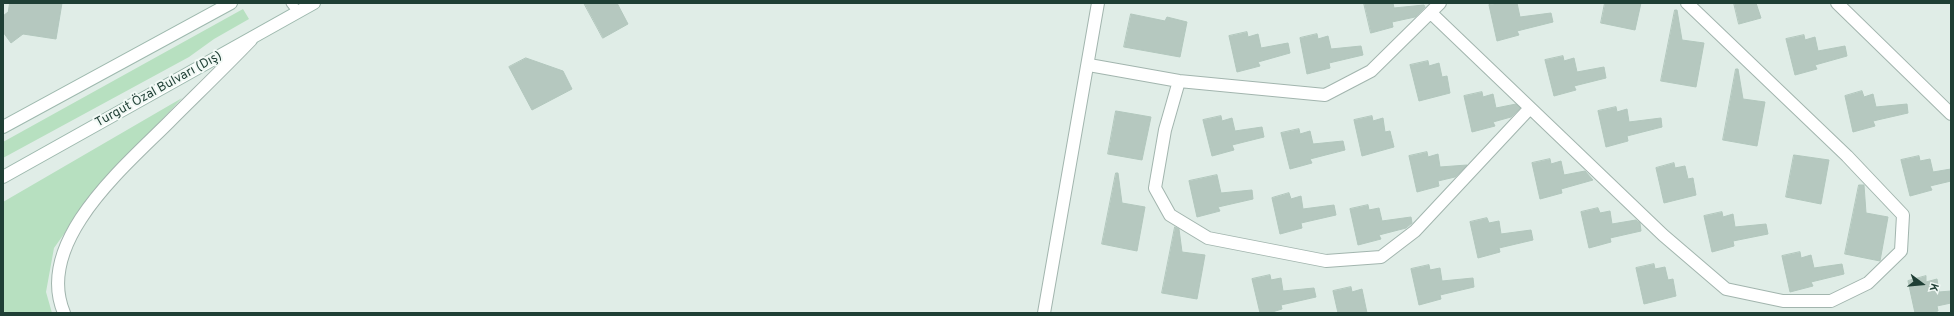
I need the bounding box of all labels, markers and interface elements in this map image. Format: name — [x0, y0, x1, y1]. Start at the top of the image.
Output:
street label: Turgut Özal Bulvarı (Dış) — [93, 49, 225, 131]
north arrow — [1902, 264, 1942, 304]
text: K — [1926, 282, 1941, 293]

